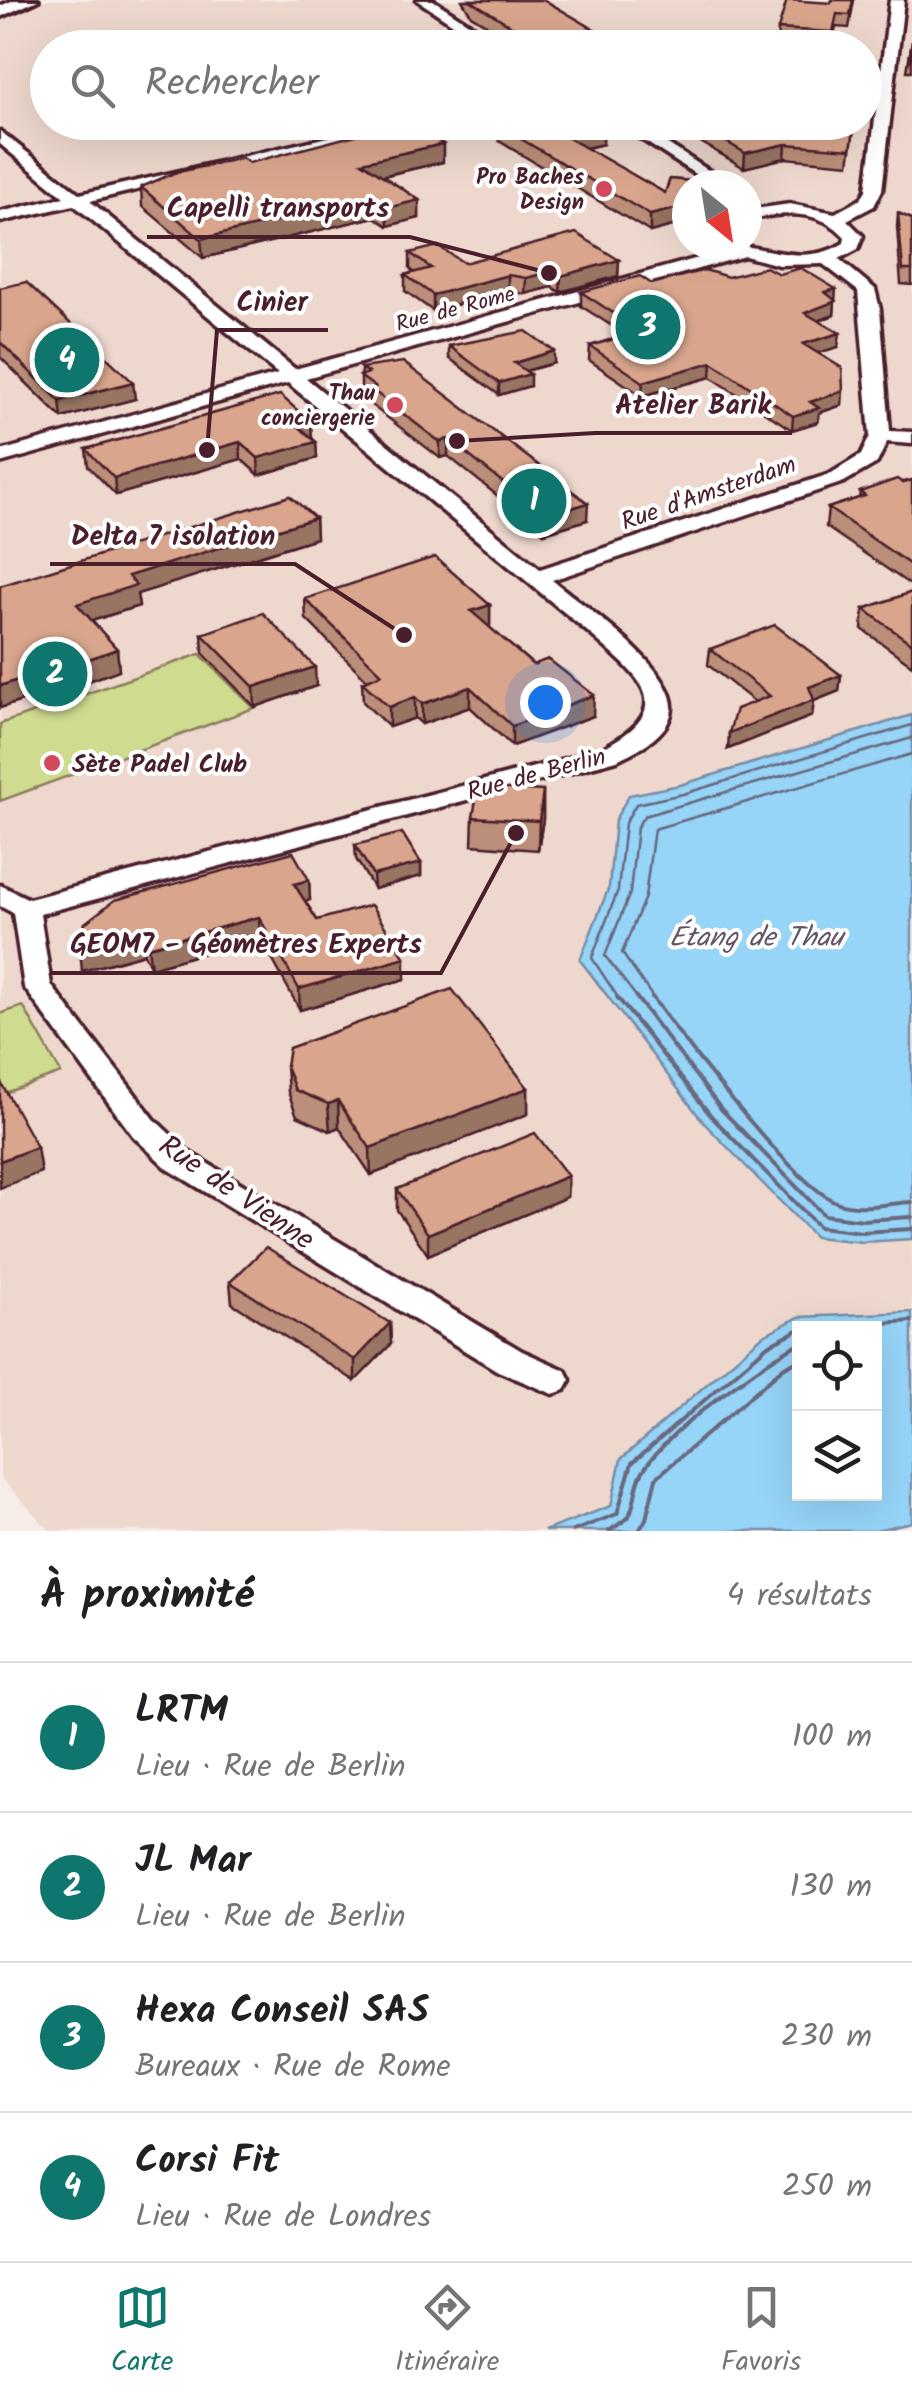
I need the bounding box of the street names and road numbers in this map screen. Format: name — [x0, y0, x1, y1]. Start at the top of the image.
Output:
street label: Rue de Rome — [392, 278, 519, 343]
street label: Rue d'Amsterdam — [616, 445, 802, 543]
street label: Rue de Berlin — [463, 737, 611, 813]
street label: Rue de Vienne — [148, 1123, 324, 1264]

